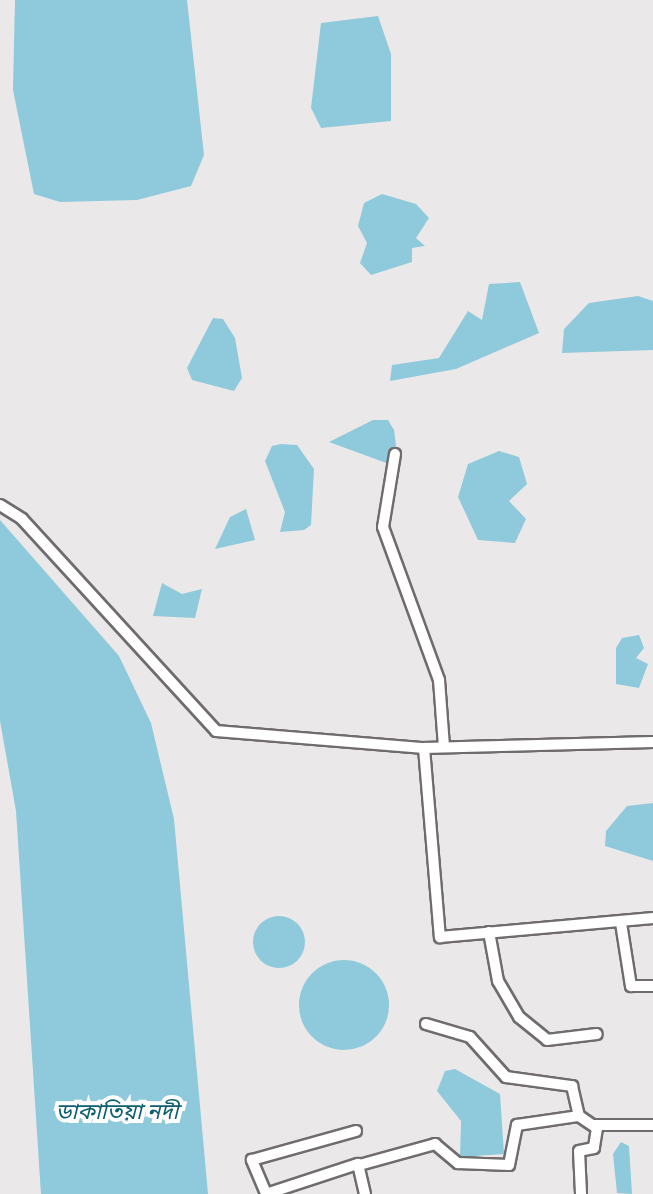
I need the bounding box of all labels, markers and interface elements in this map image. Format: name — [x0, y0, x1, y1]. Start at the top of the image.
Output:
water label: ডাকাতিয়া নদী — [56, 1099, 178, 1125]

